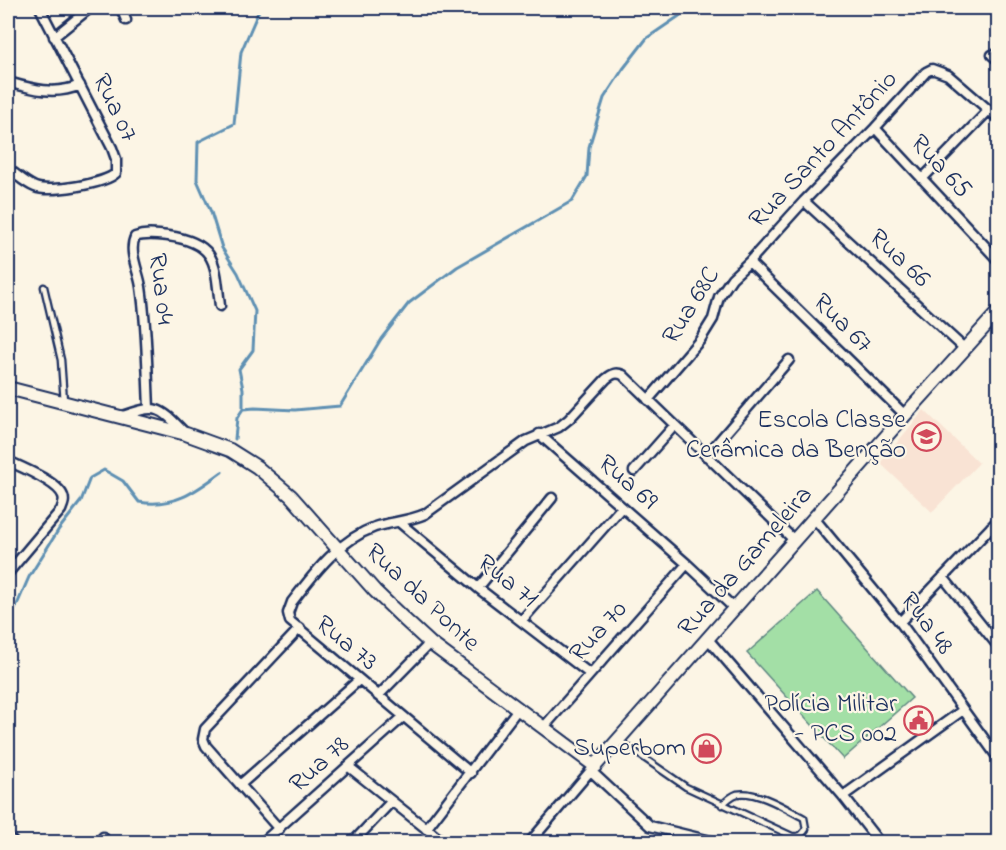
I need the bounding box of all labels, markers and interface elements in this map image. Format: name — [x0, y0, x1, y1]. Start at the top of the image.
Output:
street label: Rua Santo Antônio — [740, 62, 908, 238]
street label: Rua 07 — [81, 67, 147, 149]
street label: Rua 65 — [900, 126, 980, 208]
street label: Rua 66 — [859, 220, 939, 298]
street label: Rua 04 — [137, 251, 183, 327]
street label: Rua 68C — [653, 260, 731, 352]
street label: Rua 67 — [803, 285, 881, 363]
place label: Escola Classe Cerâmica da Benção — [686, 402, 906, 470]
school or university icon: Escola Classe Cerâmica da Benção — [911, 420, 943, 452]
street label: Rua 69 — [589, 446, 666, 520]
street label: Rua da Gameleira — [669, 478, 823, 646]
street label: Rua da Ponte — [356, 535, 488, 662]
street label: Rua 71 — [468, 546, 546, 618]
street label: Rua 48 — [890, 585, 962, 664]
street label: Rua 70 — [561, 593, 637, 671]
street label: Rua 73 — [306, 607, 386, 681]
place label: Polícia Militar - PCS 002 — [765, 686, 898, 754]
public building icon: Polícia Militar - PCS 002 — [902, 704, 934, 736]
street label: Rua 78 — [281, 727, 359, 803]
place label: Superbom — [573, 730, 686, 768]
shop icon: Superbom — [691, 733, 723, 765]

